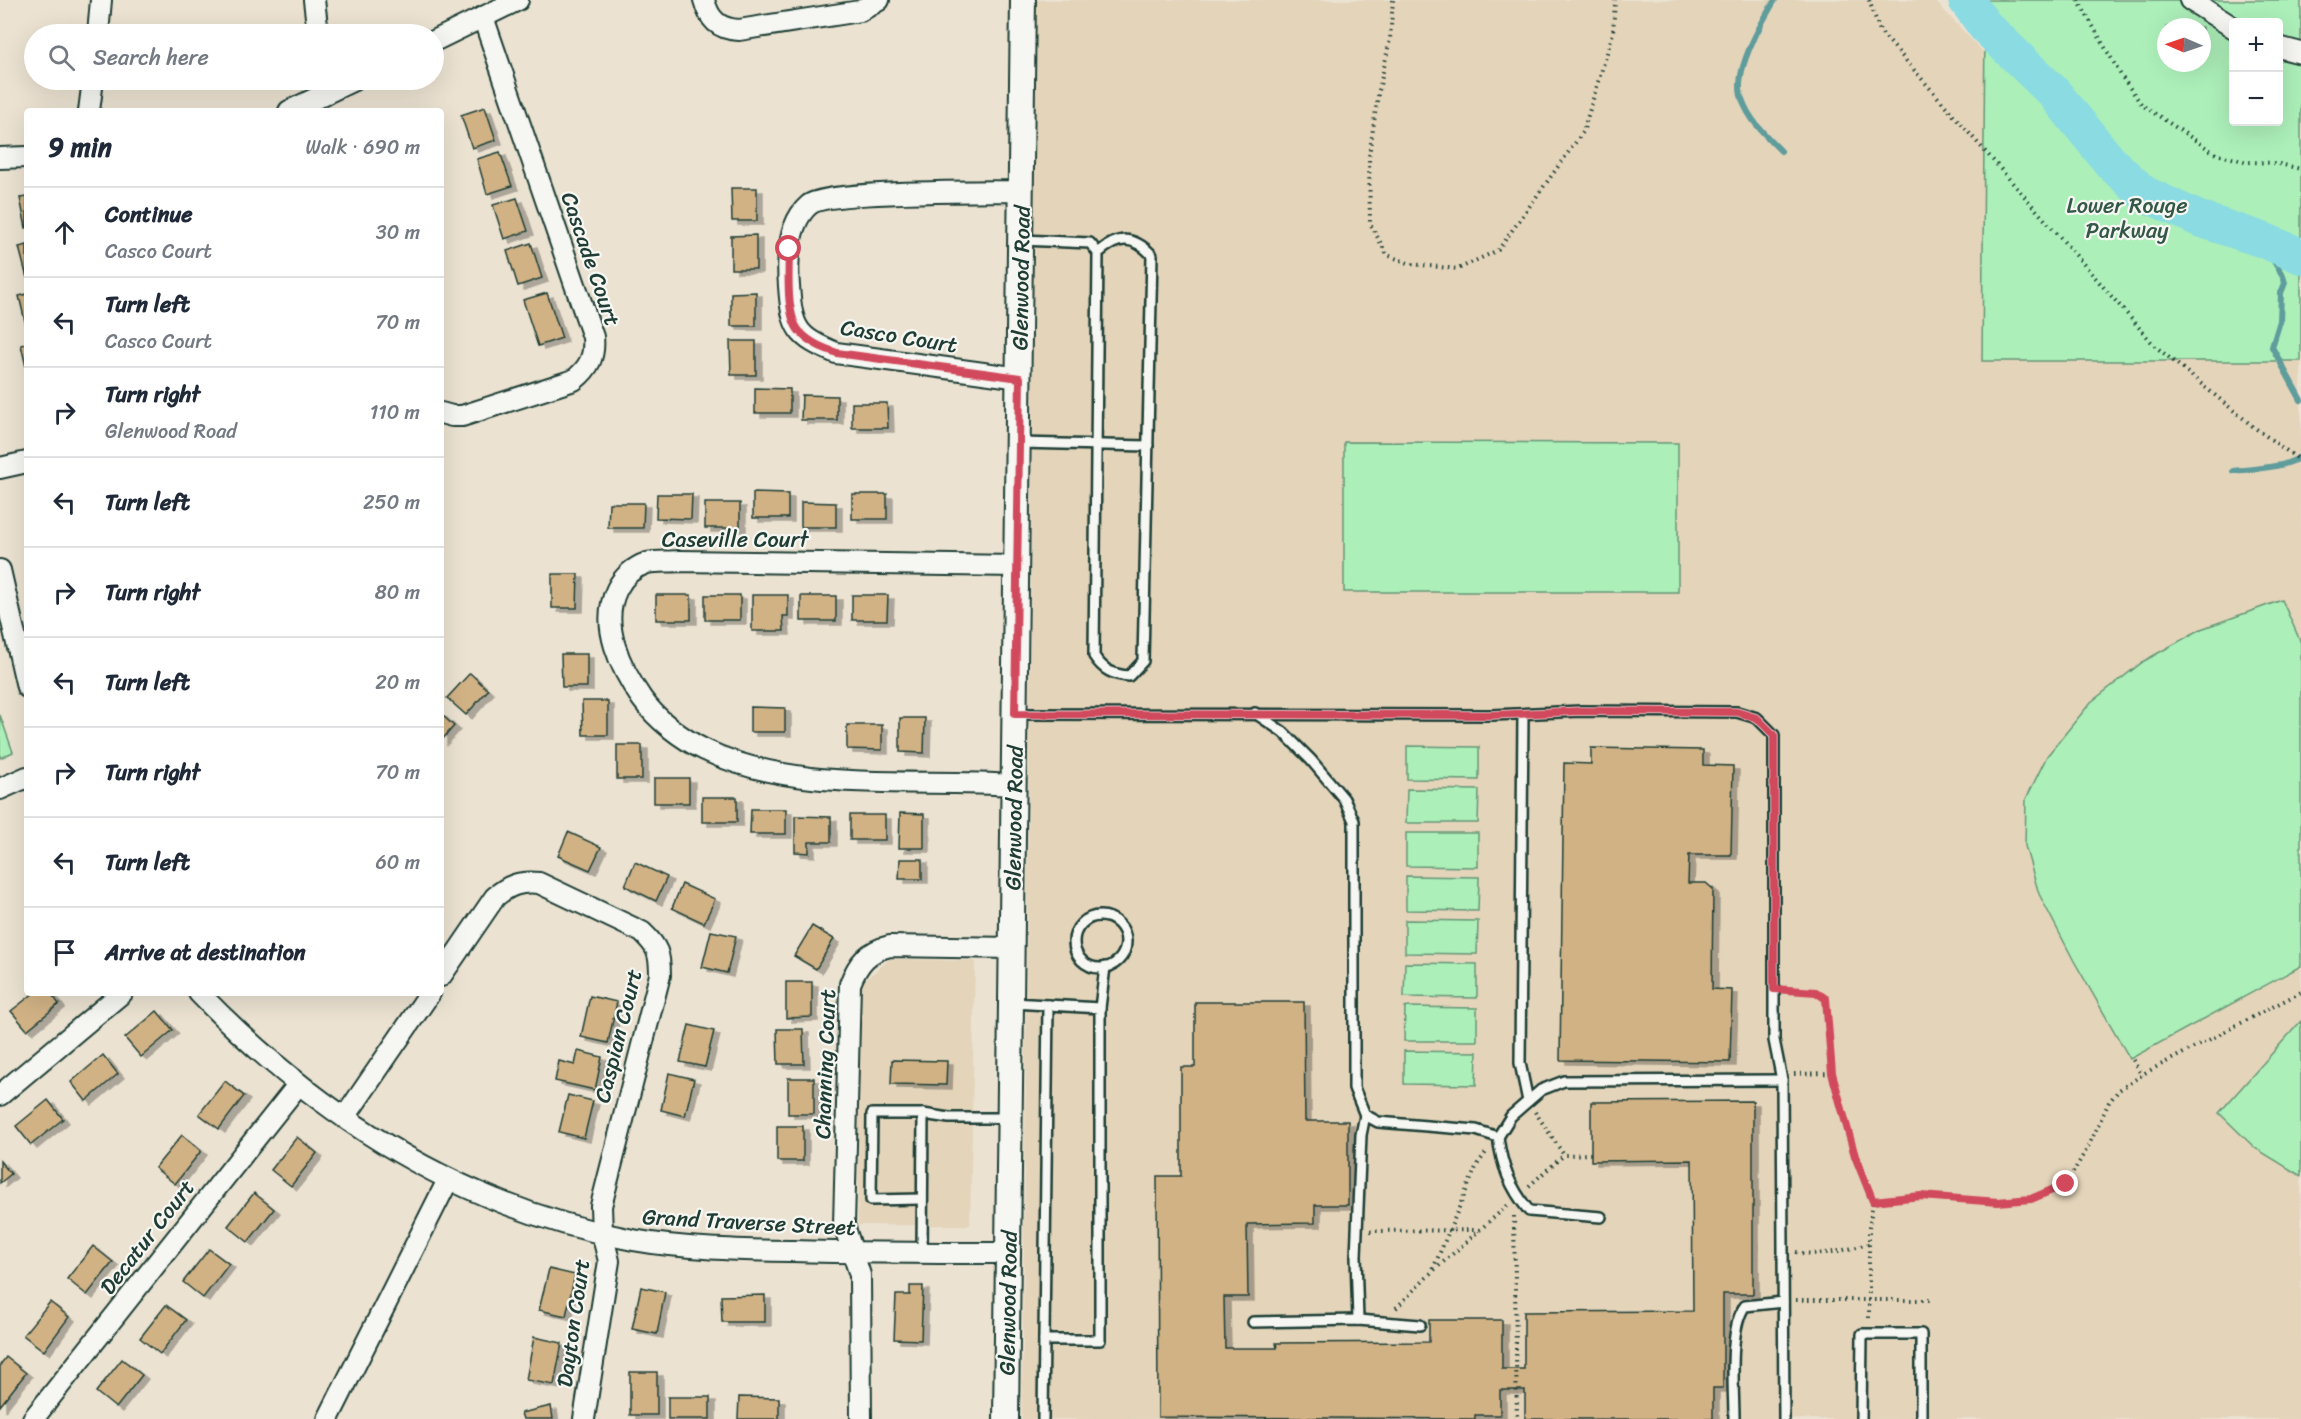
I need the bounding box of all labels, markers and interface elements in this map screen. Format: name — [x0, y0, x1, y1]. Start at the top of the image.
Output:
north arrow — [2157, 18, 2211, 72]
map controls — [2229, 18, 2283, 126]
button: + — [2229, 18, 2283, 72]
search box — [24, 24, 444, 90]
text: Search here — [93, 38, 209, 77]
icon: search — [45, 41, 78, 74]
button: − — [2229, 72, 2283, 126]
text: 9 min — [48, 124, 112, 170]
text: Walk · 690 m — [306, 130, 420, 165]
street label: Cascade Court — [550, 186, 632, 332]
park label: Lower Rouge Parkway — [2066, 186, 2188, 250]
text: Continue — [105, 195, 193, 234]
street label: Glenwood Road — [1000, 204, 1042, 351]
text: 30 m — [376, 215, 420, 250]
icon: ahead — [48, 216, 81, 249]
text: Casco Court — [105, 234, 212, 269]
route start — [775, 235, 801, 261]
text: Turn left — [105, 285, 190, 324]
text: 70 m — [375, 305, 420, 340]
icon: left — [48, 306, 81, 339]
street label: Casco Court — [838, 308, 961, 365]
text: Casco Court — [105, 324, 212, 359]
text: Turn right — [105, 375, 200, 414]
text: 110 m — [370, 395, 420, 430]
icon: right — [48, 396, 81, 429]
text: Glenwood Road — [105, 414, 237, 449]
text: Turn left — [105, 483, 190, 522]
text: 250 m — [363, 485, 420, 520]
icon: left — [48, 486, 81, 519]
street label: Caseville Court — [662, 520, 809, 559]
text: Turn right — [105, 573, 200, 612]
text: 80 m — [375, 575, 420, 610]
icon: right — [48, 576, 81, 609]
text: Turn left — [105, 663, 190, 702]
text: 20 m — [375, 665, 420, 700]
icon: left — [48, 666, 81, 699]
street label: Glenwood Road — [993, 744, 1035, 891]
text: Turn right — [105, 753, 200, 792]
text: 70 m — [375, 755, 420, 790]
icon: right — [48, 756, 81, 789]
text: Turn left — [105, 843, 190, 882]
text: 60 m — [375, 845, 420, 880]
icon: left — [48, 846, 81, 879]
text: Arrive at destination — [105, 933, 306, 972]
icon: arrive — [48, 936, 81, 969]
street label: Caspian Court — [583, 965, 654, 1107]
street label: Channing Court — [803, 988, 847, 1140]
street label: Decatur Court — [89, 1170, 205, 1303]
route end — [2052, 1170, 2078, 1196]
street label: Grand Traverse Street — [641, 1197, 857, 1247]
street label: Glenwood Road — [987, 1229, 1029, 1376]
street label: Dayton Court — [545, 1256, 601, 1390]

